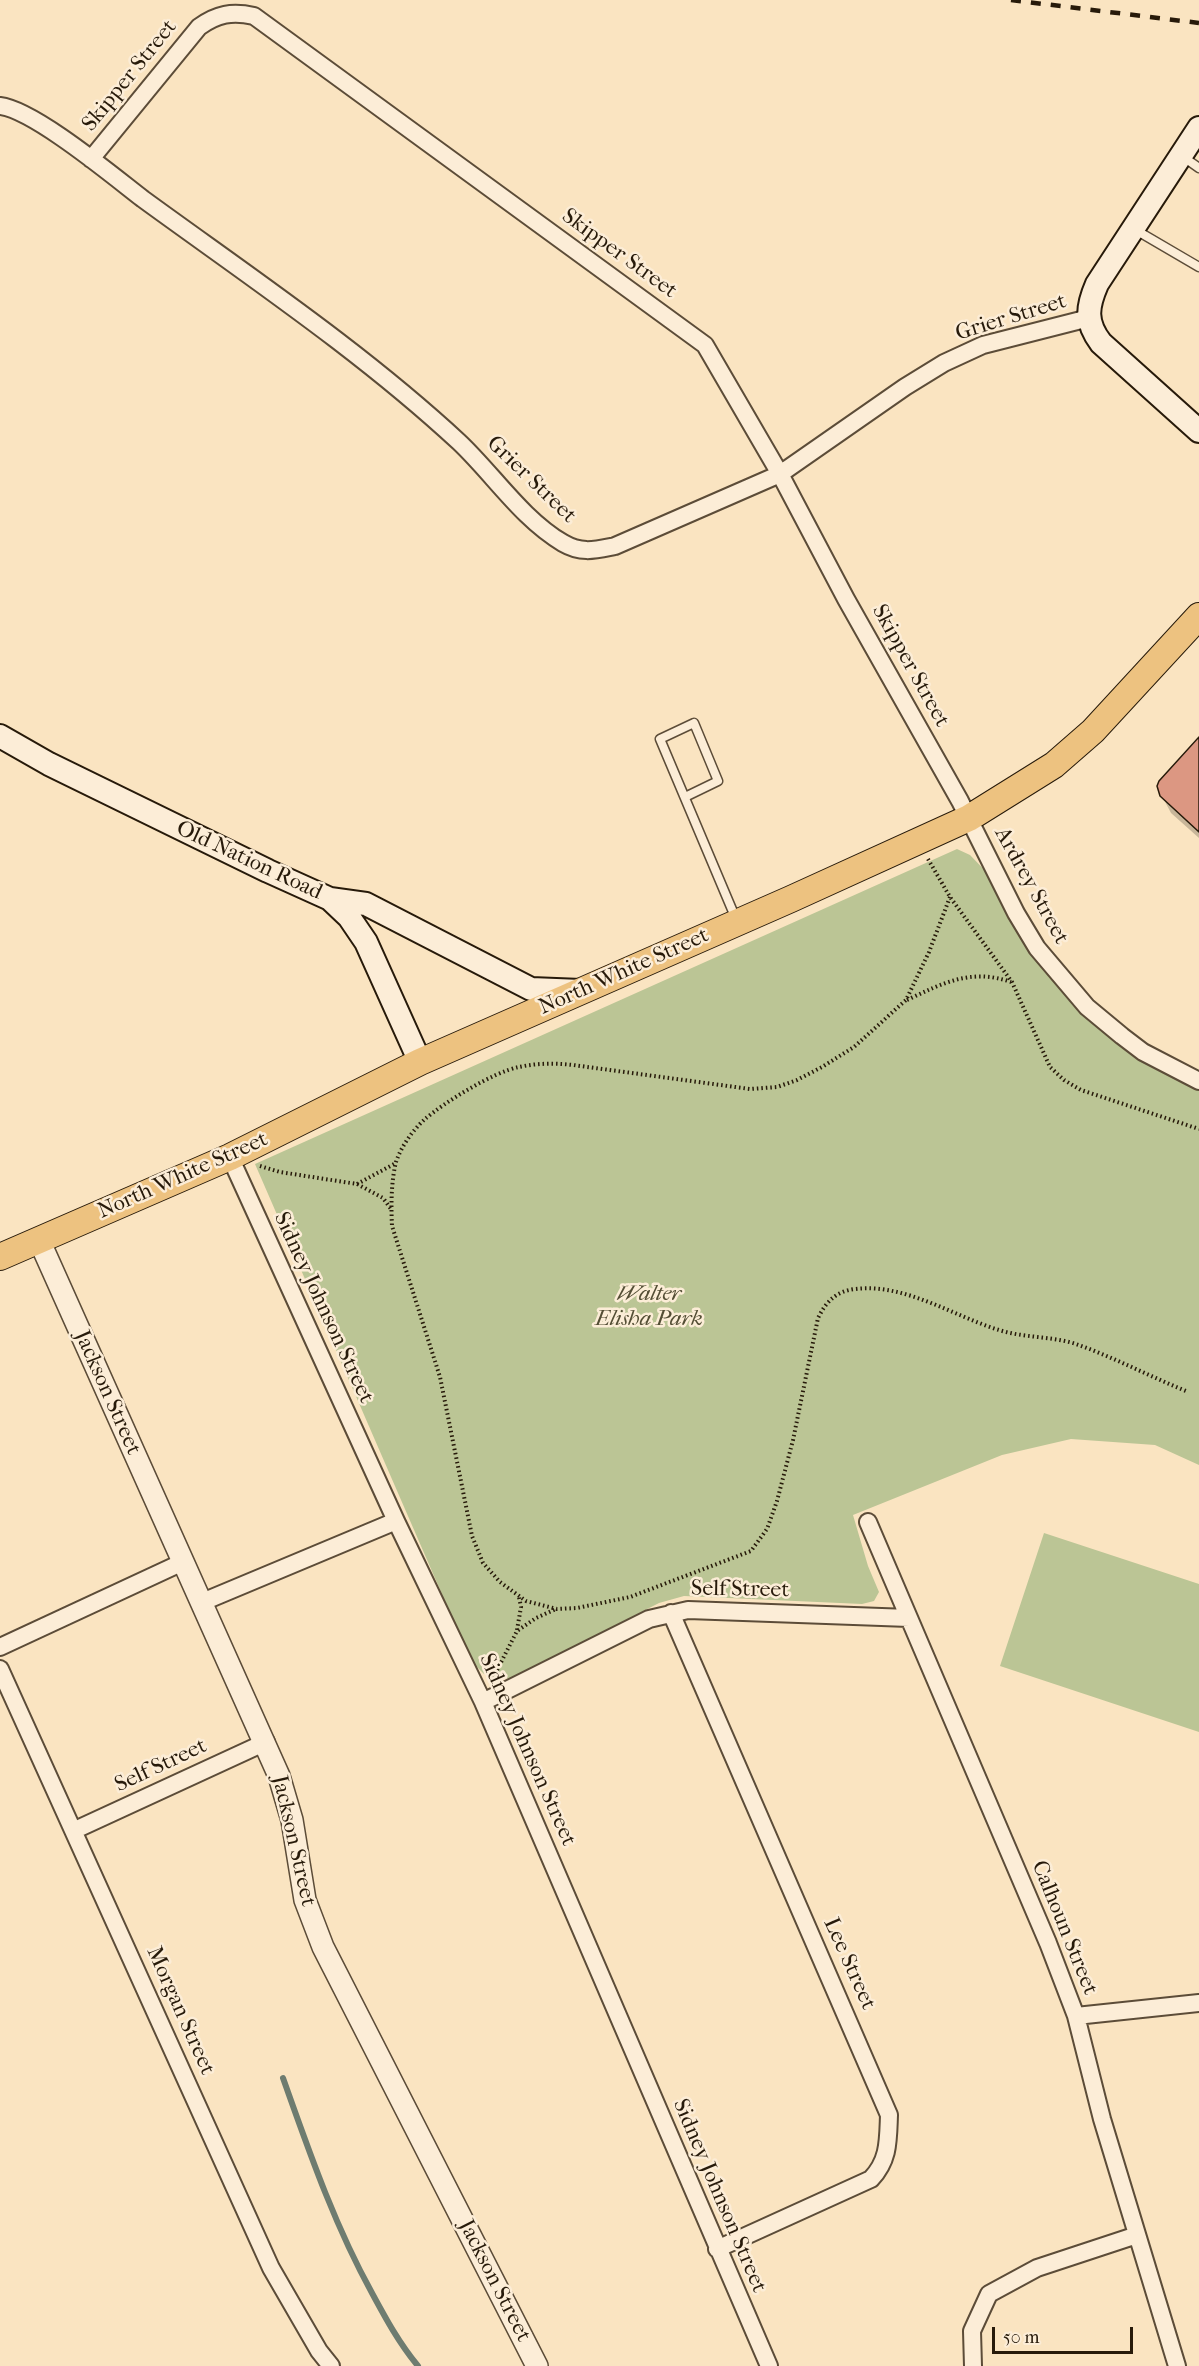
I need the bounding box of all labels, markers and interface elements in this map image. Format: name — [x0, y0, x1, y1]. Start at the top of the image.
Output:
street label: Skipper Street — [77, 15, 183, 137]
street label: Skipper Street — [556, 203, 682, 305]
street label: Grier Street — [952, 289, 1070, 347]
street label: Grier Street — [481, 431, 581, 529]
street label: Skipper Street — [865, 600, 955, 732]
street label: Old Nation Road — [172, 816, 326, 906]
street label: Ardrey Street — [988, 823, 1074, 949]
street label: North White Street — [535, 923, 713, 1021]
street label: North White Street — [94, 1127, 272, 1225]
street label: Sidney Johnson Street — [267, 1208, 379, 1408]
park label: Walter Elisha Park — [595, 1282, 703, 1334]
street label: Jackson Street — [68, 1327, 146, 1459]
street label: Self Street — [691, 1576, 789, 1604]
street label: Sidney Johnson Street — [473, 1650, 581, 1850]
street label: Self Street — [111, 1733, 211, 1799]
street label: Jackson Street — [265, 1773, 321, 1909]
street label: Calhoun Street — [1025, 1857, 1103, 1999]
street label: Lee Street — [817, 1914, 881, 2014]
street label: Morgan Street — [140, 1943, 220, 2079]
street label: Sidney Johnson Street — [666, 2095, 772, 2297]
street label: Jackson Street — [452, 2216, 536, 2346]
scale bar — [995, 2315, 1136, 2353]
text: 50 m — [1003, 2327, 1039, 2348]

